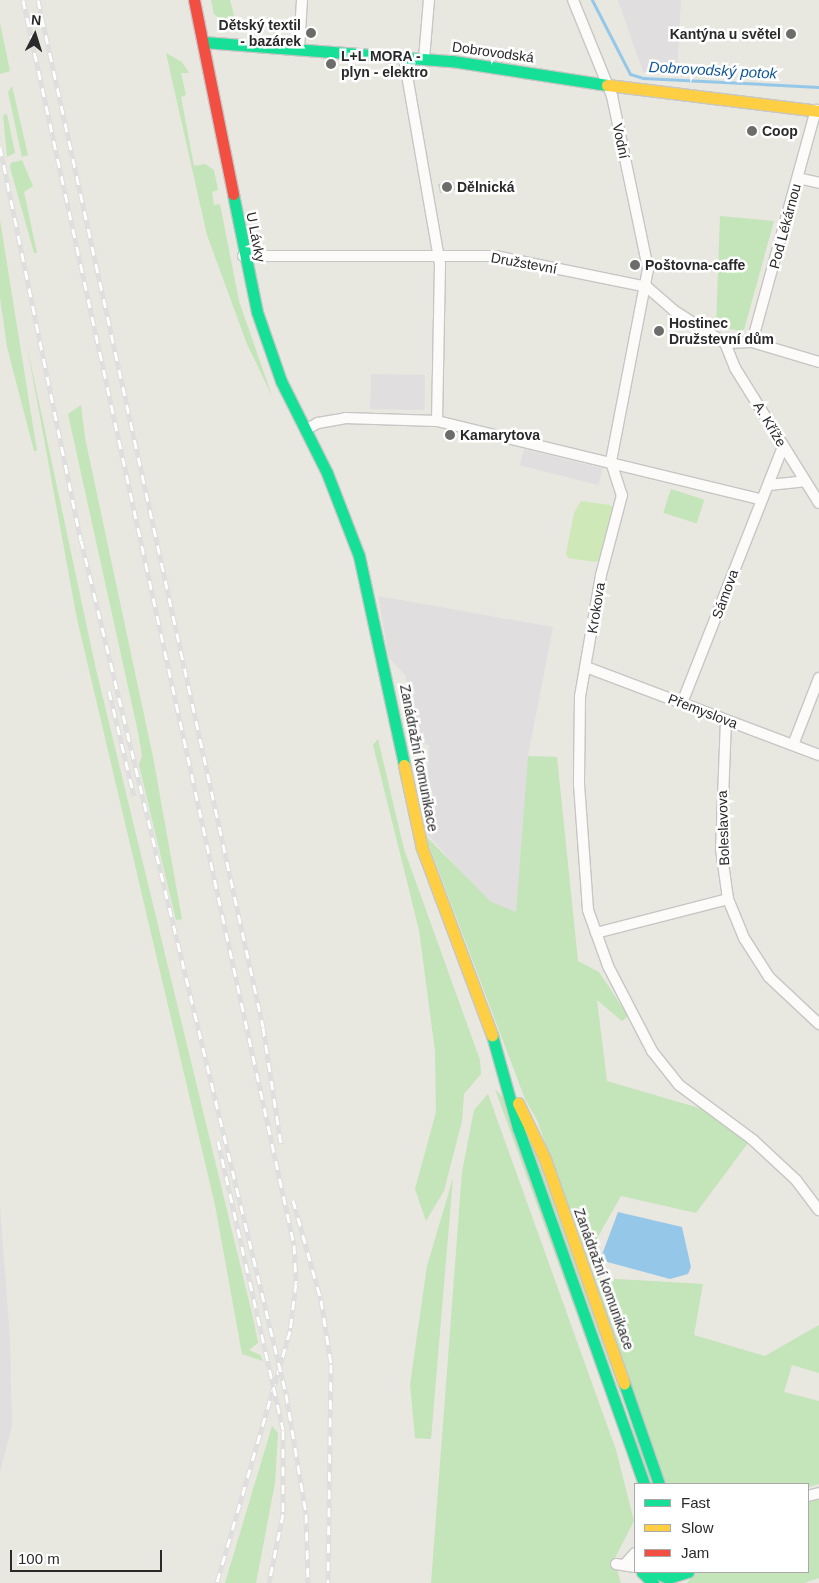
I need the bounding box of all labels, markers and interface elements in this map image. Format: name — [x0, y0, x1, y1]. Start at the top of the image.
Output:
north arrow — [10, 10, 60, 60]
text: N — [31, 12, 42, 28]
place label: Dětský textil - bazárek — [219, 17, 301, 49]
place label: Kantýna u světel — [670, 26, 781, 42]
marker: Dětský textil - bazárek — [305, 27, 317, 39]
marker: Kantýna u světel — [785, 28, 797, 40]
street label: Dobrovodská — [451, 38, 535, 66]
place label: L+L MORA - plyn - elektro — [341, 48, 428, 80]
marker: L+L MORA - plyn - elektro — [325, 58, 337, 70]
water label: Dobrovodský potok — [648, 58, 778, 82]
street label: Vodní — [609, 122, 633, 160]
place label: Coop — [762, 123, 798, 139]
marker: Coop — [746, 125, 758, 137]
place label: Dělnická — [457, 179, 515, 195]
marker: Dělnická — [441, 181, 453, 193]
street label: Pod Lékárnou — [766, 182, 804, 270]
street label: U Lávky — [243, 211, 269, 263]
street label: Družstevní — [490, 249, 558, 277]
place label: Poštovna-caffe — [645, 257, 745, 273]
marker: Poštovna-caffe — [629, 259, 641, 271]
place label: Hostinec Družstevní dům — [669, 315, 774, 348]
marker: Hostinec Družstevní dům — [653, 325, 665, 337]
street label: A. Kříže — [750, 398, 790, 450]
place label: Kamarytova — [460, 427, 540, 443]
marker: Kamarytova — [444, 429, 456, 441]
street label: Sámova — [708, 567, 742, 621]
street label: Krokova — [584, 581, 608, 635]
street label: Zanádražní komunikace — [396, 683, 442, 833]
street label: Přemyslova — [666, 690, 740, 732]
street label: Boleslavova — [713, 790, 733, 866]
street label: Zanádražní komunikace — [571, 1206, 637, 1352]
legend — [634, 1483, 809, 1573]
text: Fast — [681, 1494, 710, 1511]
text: Slow — [681, 1519, 714, 1536]
scale bar — [12, 1540, 165, 1572]
text: Jam — [681, 1544, 709, 1561]
text: 100 m — [18, 1550, 60, 1567]

